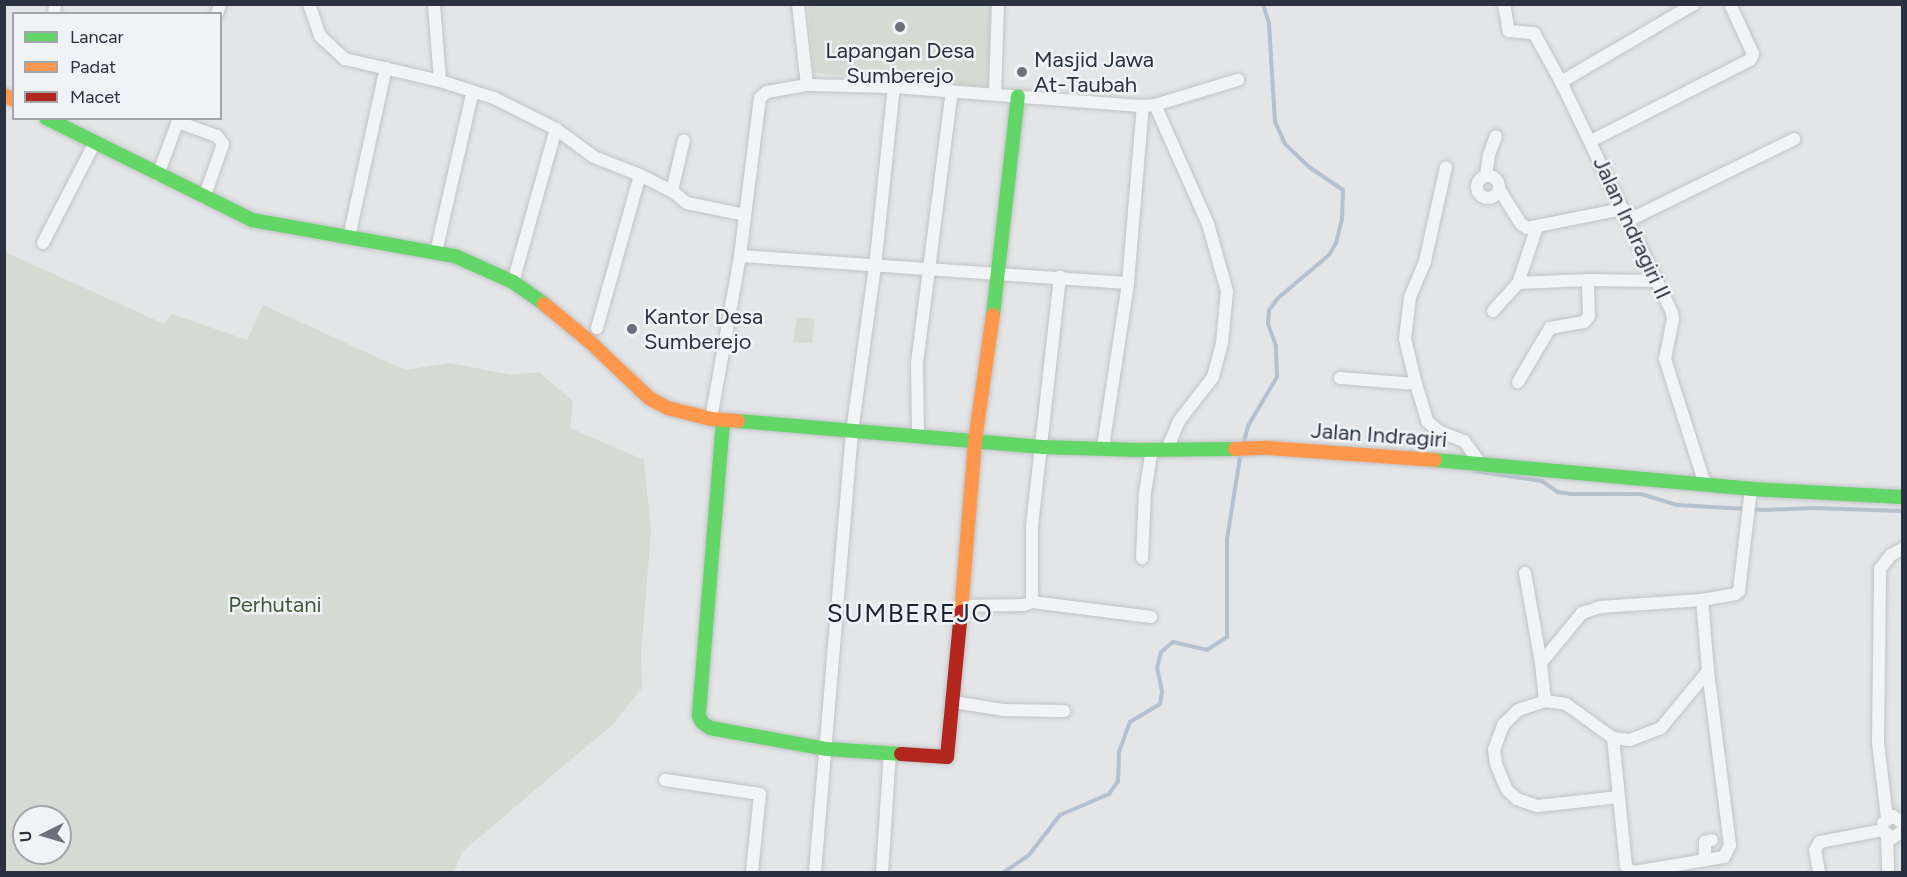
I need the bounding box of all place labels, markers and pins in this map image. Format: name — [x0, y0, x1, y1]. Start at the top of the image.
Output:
marker: Lapangan Desa Sumberejo — [893, 20, 907, 34]
place label: Lapangan Desa Sumberejo — [825, 37, 975, 88]
place label: Masjid Jawa At-Taubah — [1034, 46, 1154, 98]
marker: Masjid Jawa At-Taubah — [1015, 65, 1029, 79]
place label: Kantor Desa Sumberejo — [644, 303, 763, 354]
marker: Kantor Desa Sumberejo — [625, 322, 639, 336]

